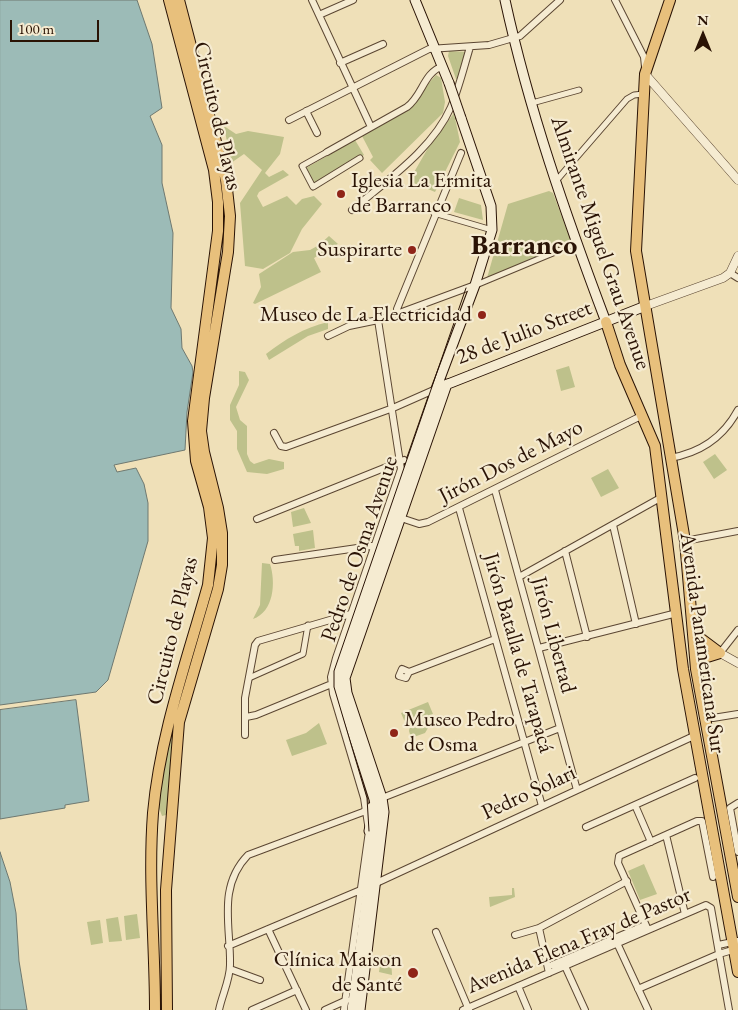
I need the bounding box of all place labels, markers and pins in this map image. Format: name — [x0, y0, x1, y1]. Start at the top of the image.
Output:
place label: Iglesia La Ermita de Barranco — [351, 168, 492, 220]
marker: Iglesia La Ermita de Barranco — [335, 188, 347, 200]
place label: Suspirarte — [317, 237, 402, 263]
marker: Suspirarte — [406, 244, 418, 256]
place label: Museo de La Electricidad — [260, 302, 472, 328]
marker: Museo de La Electricidad — [476, 309, 488, 321]
place label: Museo Pedro de Osma — [404, 707, 515, 758]
marker: Museo Pedro de Osma — [388, 727, 400, 739]
place label: Clínica Maison de Santé — [274, 947, 402, 998]
marker: Clínica Maison de Santé — [406, 966, 420, 980]

